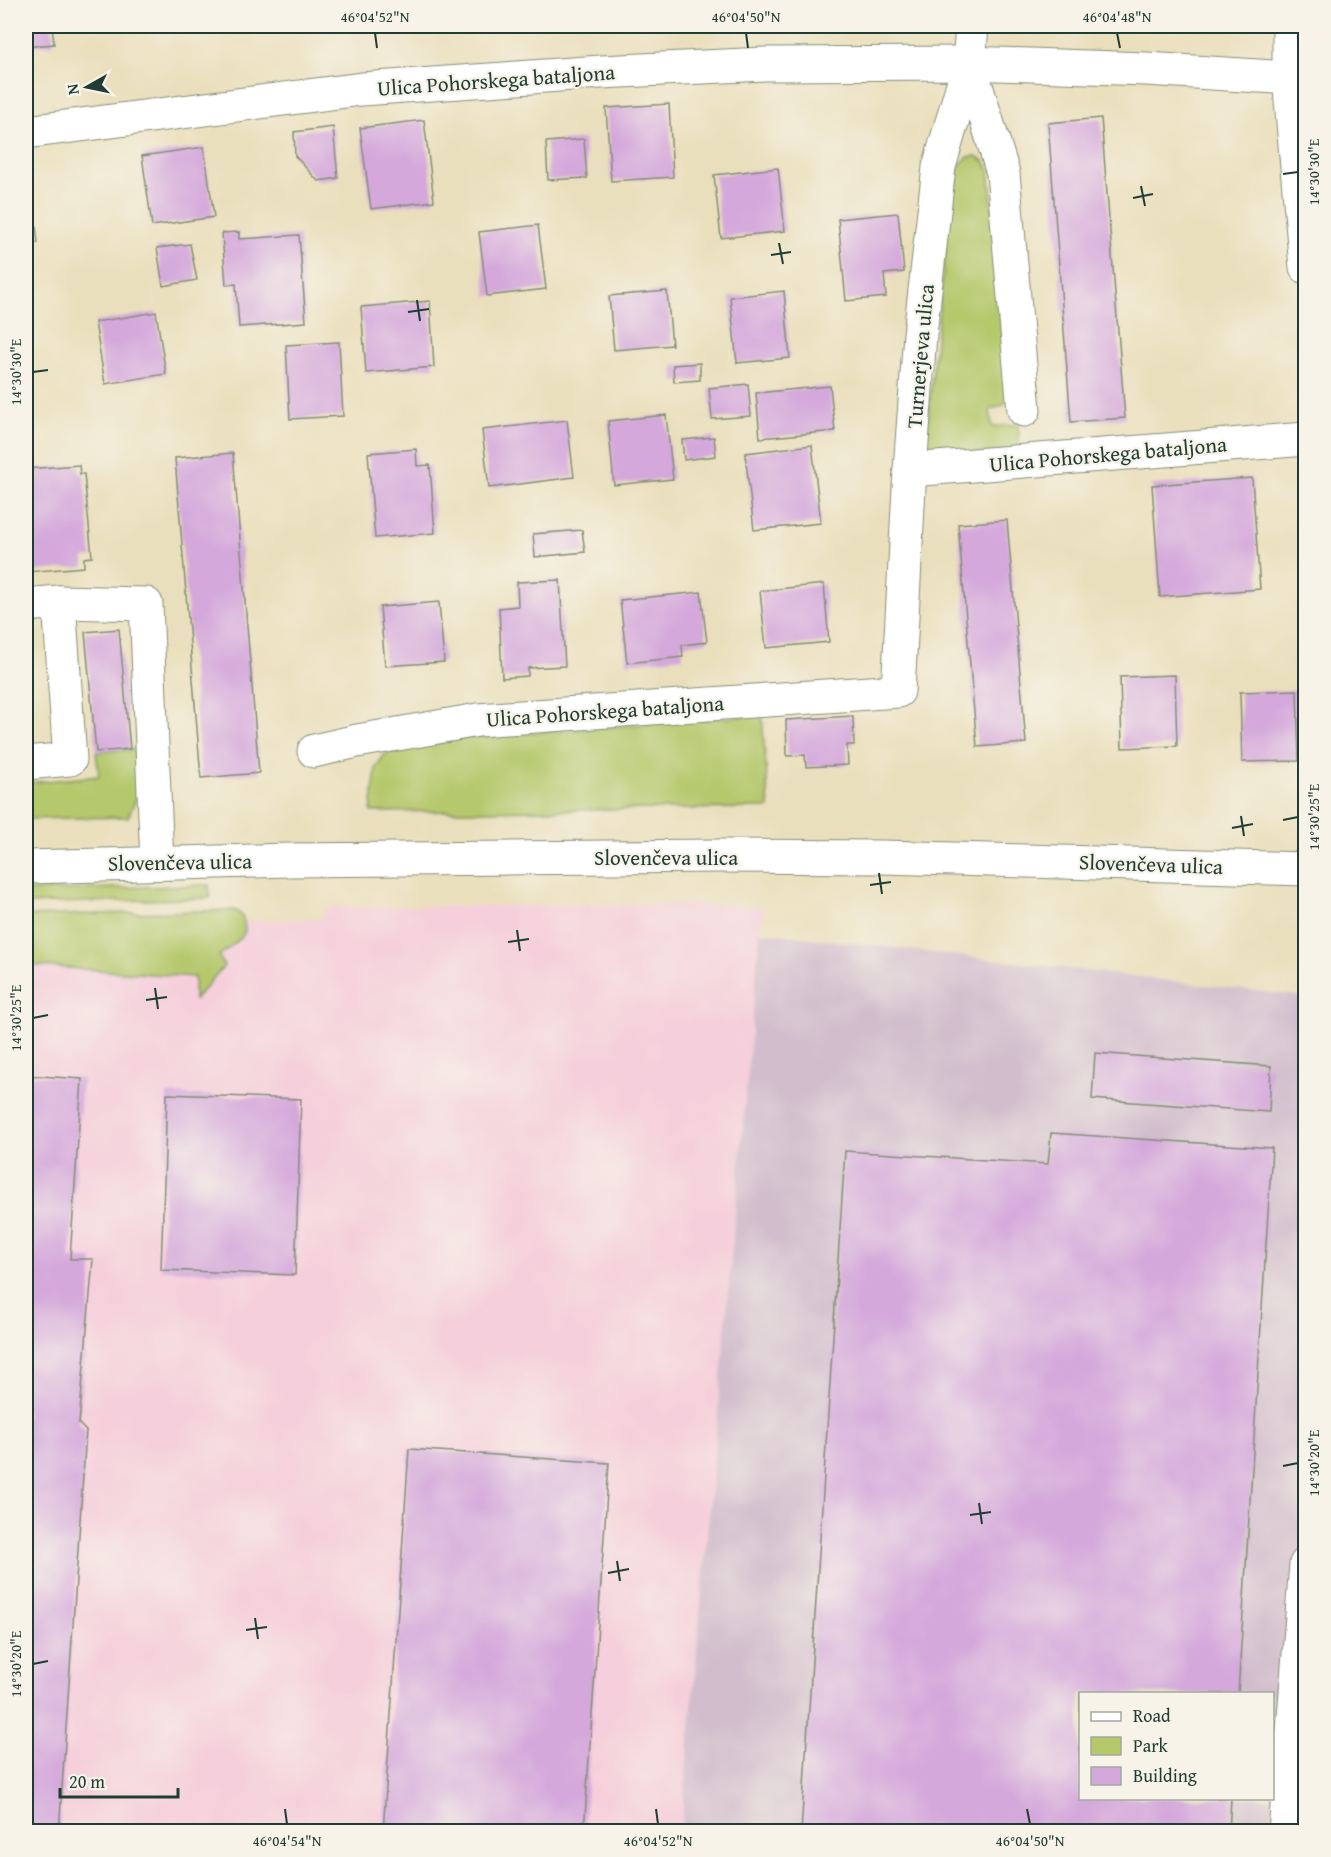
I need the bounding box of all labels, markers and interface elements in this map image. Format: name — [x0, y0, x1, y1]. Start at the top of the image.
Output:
text: 46°04'52"N — [341, 6, 410, 27]
text: 46°04'50"N — [712, 6, 781, 27]
text: 46°04'48"N — [1083, 6, 1152, 27]
street label: Ulica Pohorskega bataljona — [376, 56, 616, 104]
north arrow — [57, 57, 117, 117]
text: N — [59, 82, 85, 97]
text: 14°30'30"E — [1303, 138, 1324, 205]
street label: Turnerjeva ulica — [898, 283, 942, 429]
text: 14°30'30"E — [5, 338, 26, 405]
street label: Ulica Pohorskega bataljona — [988, 428, 1228, 480]
street label: Ulica Pohorskega bataljona — [485, 687, 725, 735]
text: 14°30'25"E — [1303, 783, 1324, 850]
street label: Slovenčeva ulica — [594, 842, 738, 873]
street label: Slovenčeva ulica — [108, 845, 252, 879]
street label: Slovenčeva ulica — [1078, 846, 1224, 882]
text: 14°30'25"E — [5, 984, 26, 1051]
text: 14°30'20"E — [1303, 1429, 1324, 1496]
text: 14°30'20"E — [5, 1630, 26, 1697]
legend — [1079, 1692, 1274, 1800]
text: Road — [1133, 1702, 1171, 1729]
text: Park — [1133, 1732, 1169, 1759]
scale bar — [60, 1761, 178, 1799]
text: Building — [1133, 1762, 1197, 1789]
text: 20 m — [69, 1768, 105, 1795]
text: 46°04'54"N — [253, 1830, 322, 1851]
text: 46°04'52"N — [624, 1830, 693, 1851]
text: 46°04'50"N — [996, 1830, 1065, 1851]

